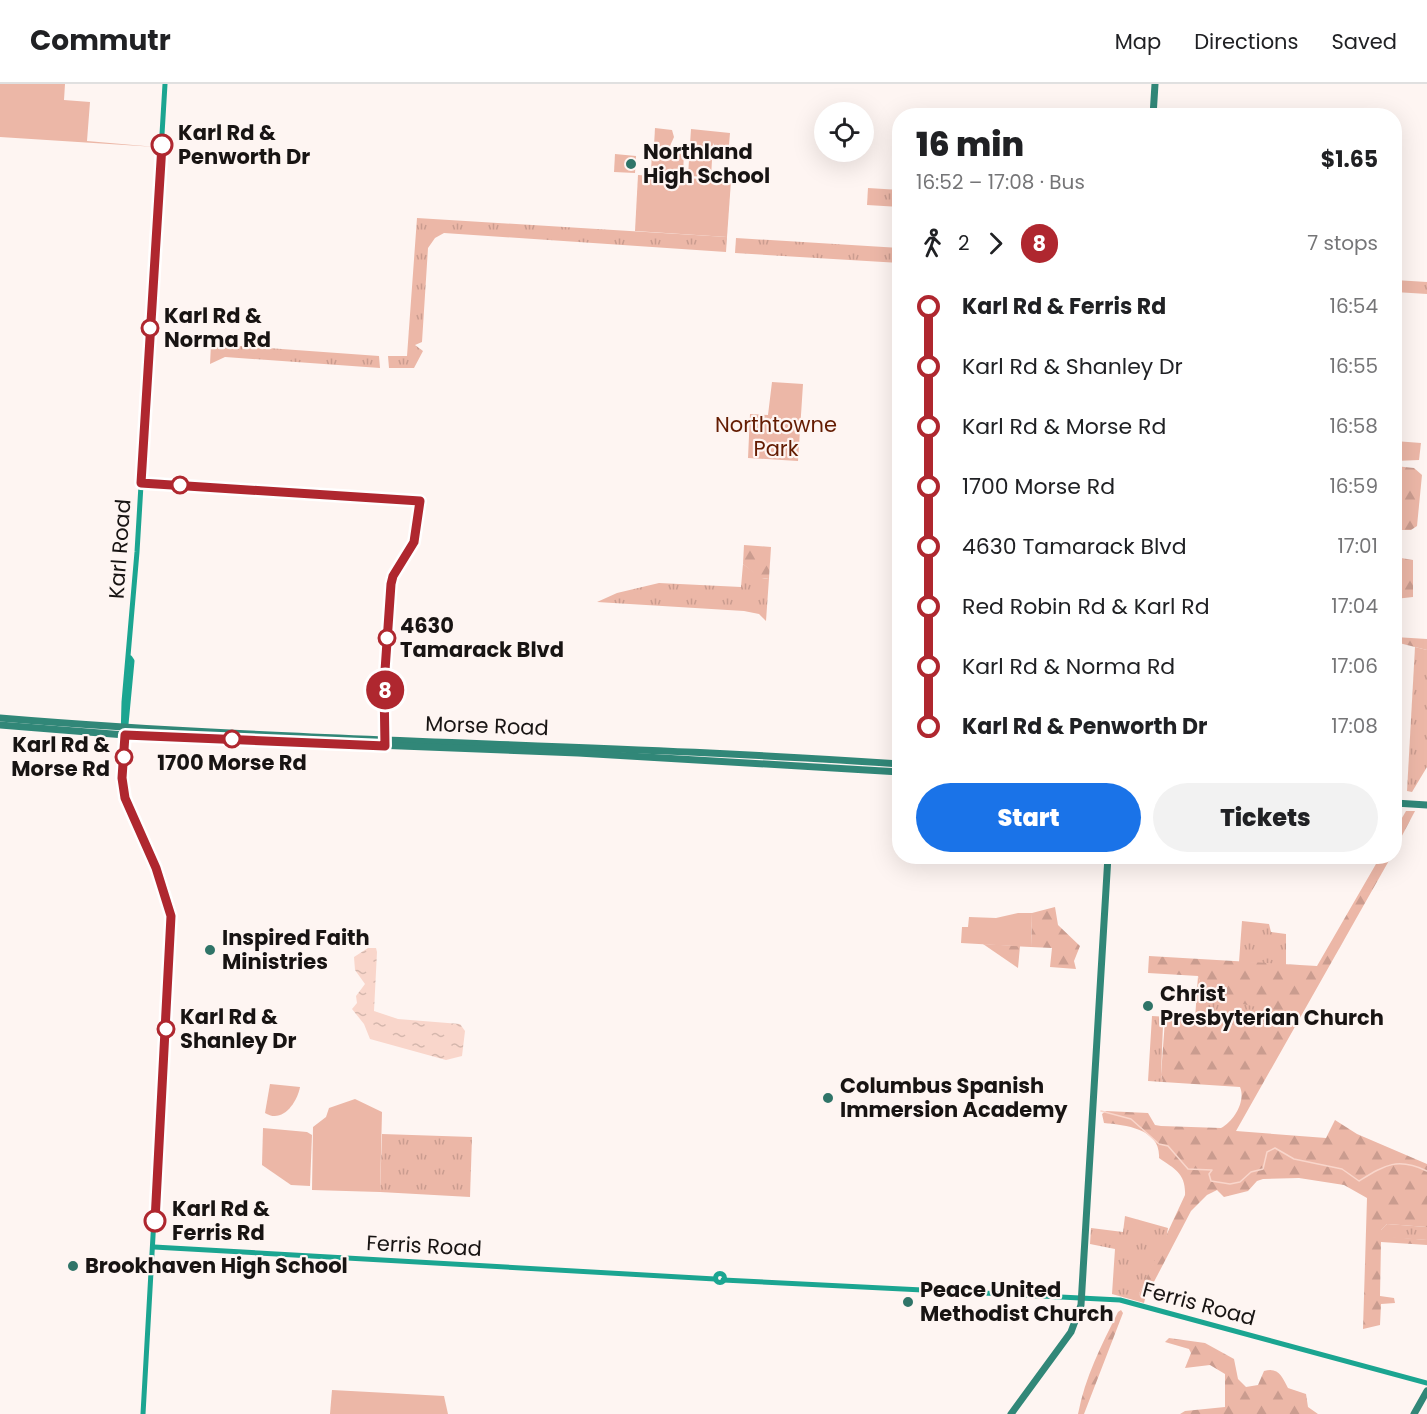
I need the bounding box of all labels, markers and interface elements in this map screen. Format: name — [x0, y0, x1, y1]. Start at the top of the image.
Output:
text: Commutr — [30, 21, 171, 60]
text: Map — [1115, 27, 1161, 56]
text: Directions — [1194, 27, 1298, 56]
text: Saved — [1331, 27, 1397, 56]
map controls — [814, 102, 874, 162]
button: locate — [814, 102, 874, 162]
place label: Karl Rd & Penworth Dr — [178, 118, 310, 171]
text: 16 min — [916, 121, 1024, 168]
marker: Karl Rd & Penworth Dr — [151, 134, 173, 156]
place label: Northland High School — [643, 137, 770, 190]
text: $1.65 — [1321, 144, 1378, 175]
marker: Northland High School — [624, 157, 638, 171]
text: 16:52 – 17:08 · Bus — [916, 168, 1085, 196]
icon: walk — [916, 227, 949, 260]
icon: forward — [979, 227, 1012, 260]
text: 2 — [958, 229, 970, 257]
text: 8 — [1033, 229, 1046, 258]
text: 7 stops — [1307, 229, 1378, 257]
text: Karl Rd & Ferris Rd — [962, 291, 1166, 322]
text: 16:54 — [1330, 292, 1378, 320]
place label: Karl Rd & Norma Rd — [164, 301, 271, 354]
marker: Karl Rd & Norma Rd — [141, 319, 159, 337]
text: Karl Rd & Shanley Dr — [962, 351, 1183, 382]
text: 16:55 — [1330, 352, 1378, 380]
park label: Northtowne Park — [715, 410, 837, 463]
text: Karl Rd & Morse Rd — [962, 411, 1166, 442]
text: 16:58 — [1329, 412, 1378, 440]
text: 1700 Morse Rd — [962, 471, 1115, 502]
text: 16:59 — [1329, 472, 1378, 500]
unlabelled marker — [171, 476, 189, 494]
street label: Karl Road — [102, 498, 137, 600]
text: 4630 Tamarack Blvd — [962, 531, 1187, 562]
text: 17:01 — [1337, 532, 1378, 560]
text: Red Robin Rd & Karl Rd — [962, 591, 1210, 622]
text: 17:04 — [1331, 592, 1378, 620]
place label: 4630 Tamarack Blvd — [400, 611, 564, 664]
marker: 4630 Tamarack Blvd — [378, 629, 396, 647]
text: Karl Rd & Norma Rd — [962, 651, 1175, 682]
text: 17:06 — [1331, 652, 1378, 680]
line badge: 8 — [366, 670, 404, 710]
text: 8 — [378, 676, 392, 705]
street label: Morse Road — [425, 709, 549, 742]
text: Karl Rd & Penworth Dr — [962, 711, 1207, 742]
text: 17:08 — [1331, 712, 1378, 740]
place label: Karl Rd & Morse Rd — [11, 730, 110, 783]
marker: 1700 Morse Rd — [223, 730, 241, 748]
marker: Karl Rd & Morse Rd — [115, 748, 133, 766]
place label: 1700 Morse Rd — [157, 748, 307, 777]
button: Start — [916, 783, 1141, 852]
button: Tickets — [1153, 783, 1378, 852]
place label: Inspired Faith Ministries — [222, 923, 370, 976]
marker: Inspired Faith Ministries — [203, 943, 217, 957]
place label: Christ Presbyterian Church — [1160, 979, 1384, 1032]
marker: Christ Presbyterian Church — [1141, 999, 1155, 1013]
place label: Karl Rd & Shanley Dr — [180, 1002, 297, 1055]
marker: Karl Rd & Shanley Dr — [157, 1020, 175, 1038]
place label: Columbus Spanish Immersion Academy — [840, 1071, 1068, 1124]
marker: Columbus Spanish Immersion Academy — [821, 1091, 835, 1105]
place label: Karl Rd & Ferris Rd — [172, 1194, 270, 1247]
marker: Karl Rd & Ferris Rd — [144, 1210, 166, 1232]
street label: Ferris Road — [366, 1228, 483, 1263]
place label: Brookhaven High School — [85, 1251, 348, 1280]
marker: Brookhaven High School — [66, 1259, 80, 1273]
place label: Peace United Methodist Church — [920, 1275, 1114, 1328]
street label: Ferris Road — [1140, 1275, 1259, 1332]
marker: Peace United Methodist Church — [901, 1295, 915, 1309]

